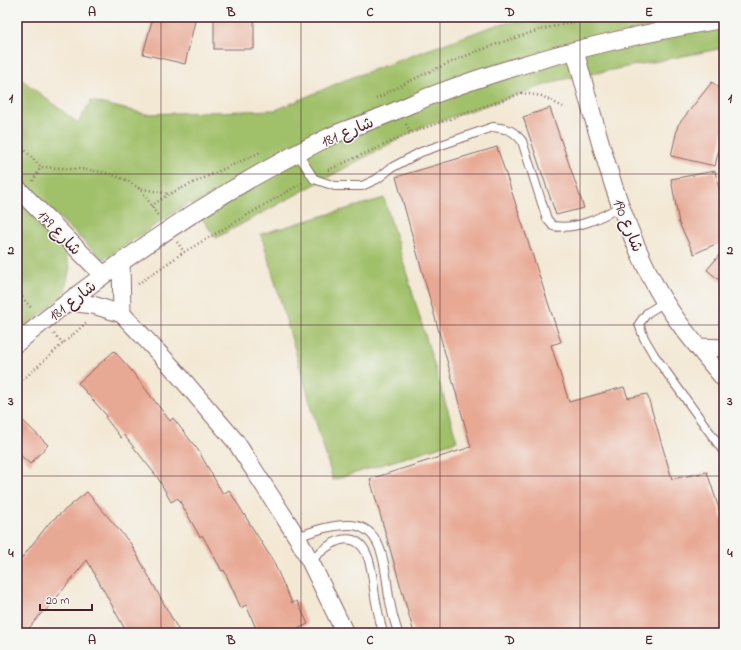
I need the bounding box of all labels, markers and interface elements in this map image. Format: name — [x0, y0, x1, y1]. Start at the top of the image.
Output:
text: A — [88, 3, 96, 22]
text: B — [226, 3, 236, 22]
text: C — [366, 3, 374, 22]
text: D — [504, 3, 515, 22]
text: E — [645, 3, 653, 22]
text: 1 — [9, 89, 14, 108]
text: 1 — [728, 89, 733, 108]
street label: شارع 181 — [318, 111, 378, 155]
street label: شارع 190 — [606, 196, 649, 256]
street label: شارع 179 — [31, 205, 86, 262]
text: 2 — [7, 241, 15, 260]
text: 2 — [726, 241, 734, 260]
street label: شارع 181 — [44, 275, 102, 328]
text: 3 — [7, 392, 14, 411]
text: 3 — [726, 392, 733, 411]
text: 4 — [7, 544, 14, 563]
text: 4 — [726, 544, 733, 563]
scale bar — [40, 586, 92, 612]
text: 20 m — [46, 592, 69, 610]
text: A — [88, 631, 96, 650]
text: B — [226, 631, 236, 650]
text: C — [366, 631, 374, 650]
text: D — [504, 631, 515, 650]
text: E — [645, 631, 653, 650]

